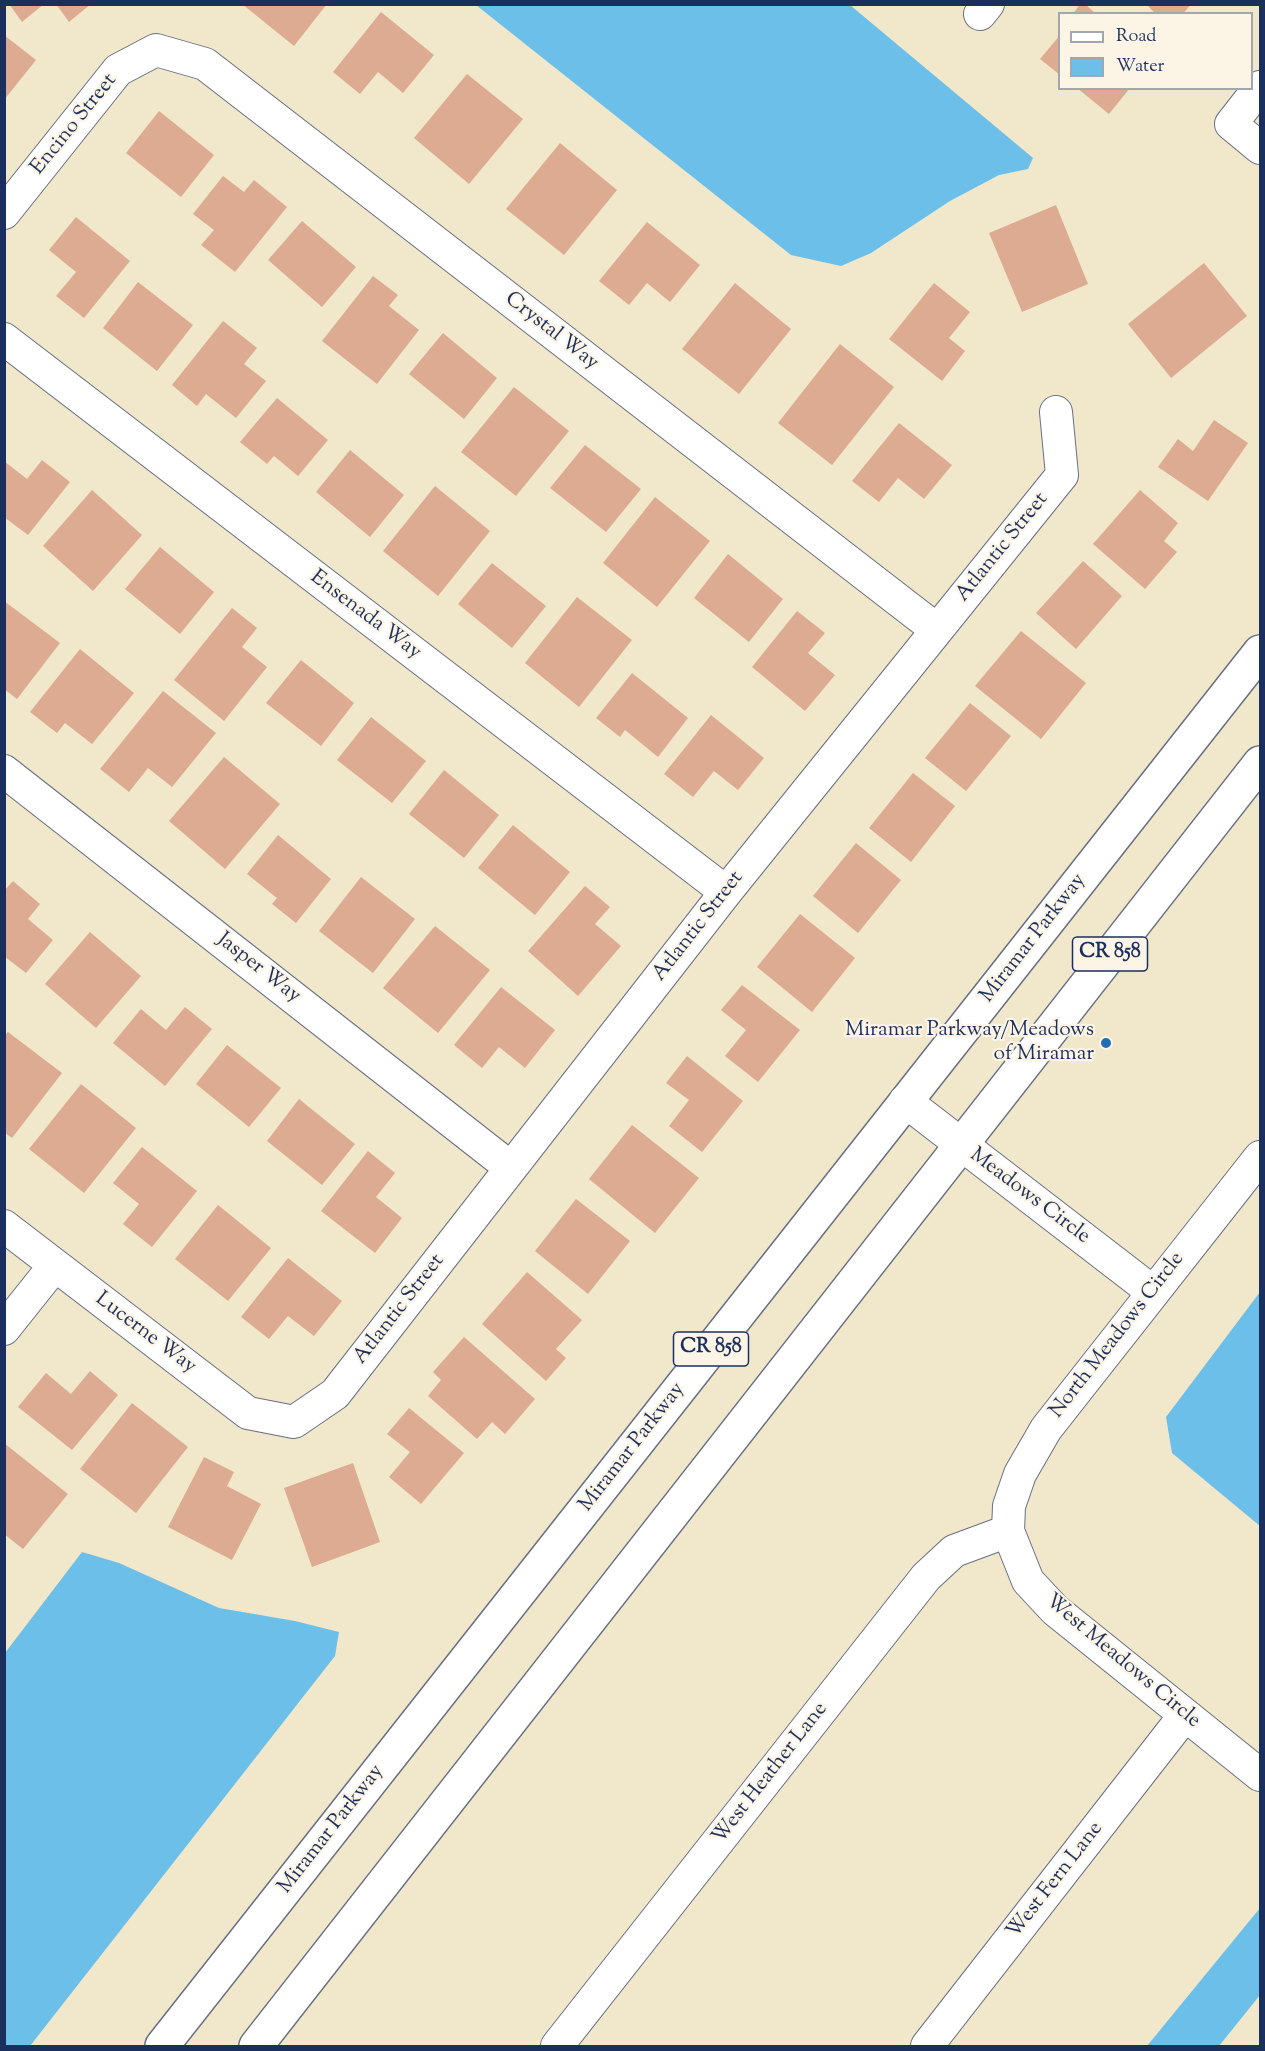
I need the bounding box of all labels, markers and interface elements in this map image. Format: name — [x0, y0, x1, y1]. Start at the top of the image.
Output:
legend — [1058, 12, 1253, 90]
text: Road — [1116, 24, 1156, 50]
text: Water — [1116, 54, 1164, 80]
street label: Encino Street — [27, 69, 123, 181]
street label: Crystal Way — [499, 287, 603, 377]
street label: Atlantic Street — [951, 488, 1055, 608]
street label: Ensenada Way — [304, 566, 426, 666]
street label: Atlantic Street — [648, 867, 750, 987]
street label: Miramar Parkway — [976, 869, 1092, 1009]
street label: Jasper Way — [211, 928, 305, 1010]
road number: CR 858 — [1072, 937, 1148, 971]
place label: Miramar Parkway/Meadows of Miramar — [845, 1018, 1094, 1068]
marker: Miramar Parkway/Meadows of Miramar — [1099, 1036, 1113, 1050]
street label: Meadows Circle — [964, 1144, 1094, 1250]
street label: North Meadows Circle — [1045, 1248, 1191, 1424]
street label: Atlantic Street — [349, 1250, 451, 1370]
street label: Lucerne Way — [89, 1288, 201, 1380]
road number: CR 858 — [674, 1332, 748, 1366]
street label: Miramar Parkway — [575, 1378, 691, 1518]
street label: West Meadows Circle — [1039, 1590, 1205, 1734]
street label: West Heather Lane — [708, 1698, 834, 1850]
street label: Miramar Parkway — [274, 1760, 390, 1900]
street label: West Fern Lane — [1003, 1818, 1109, 1944]

